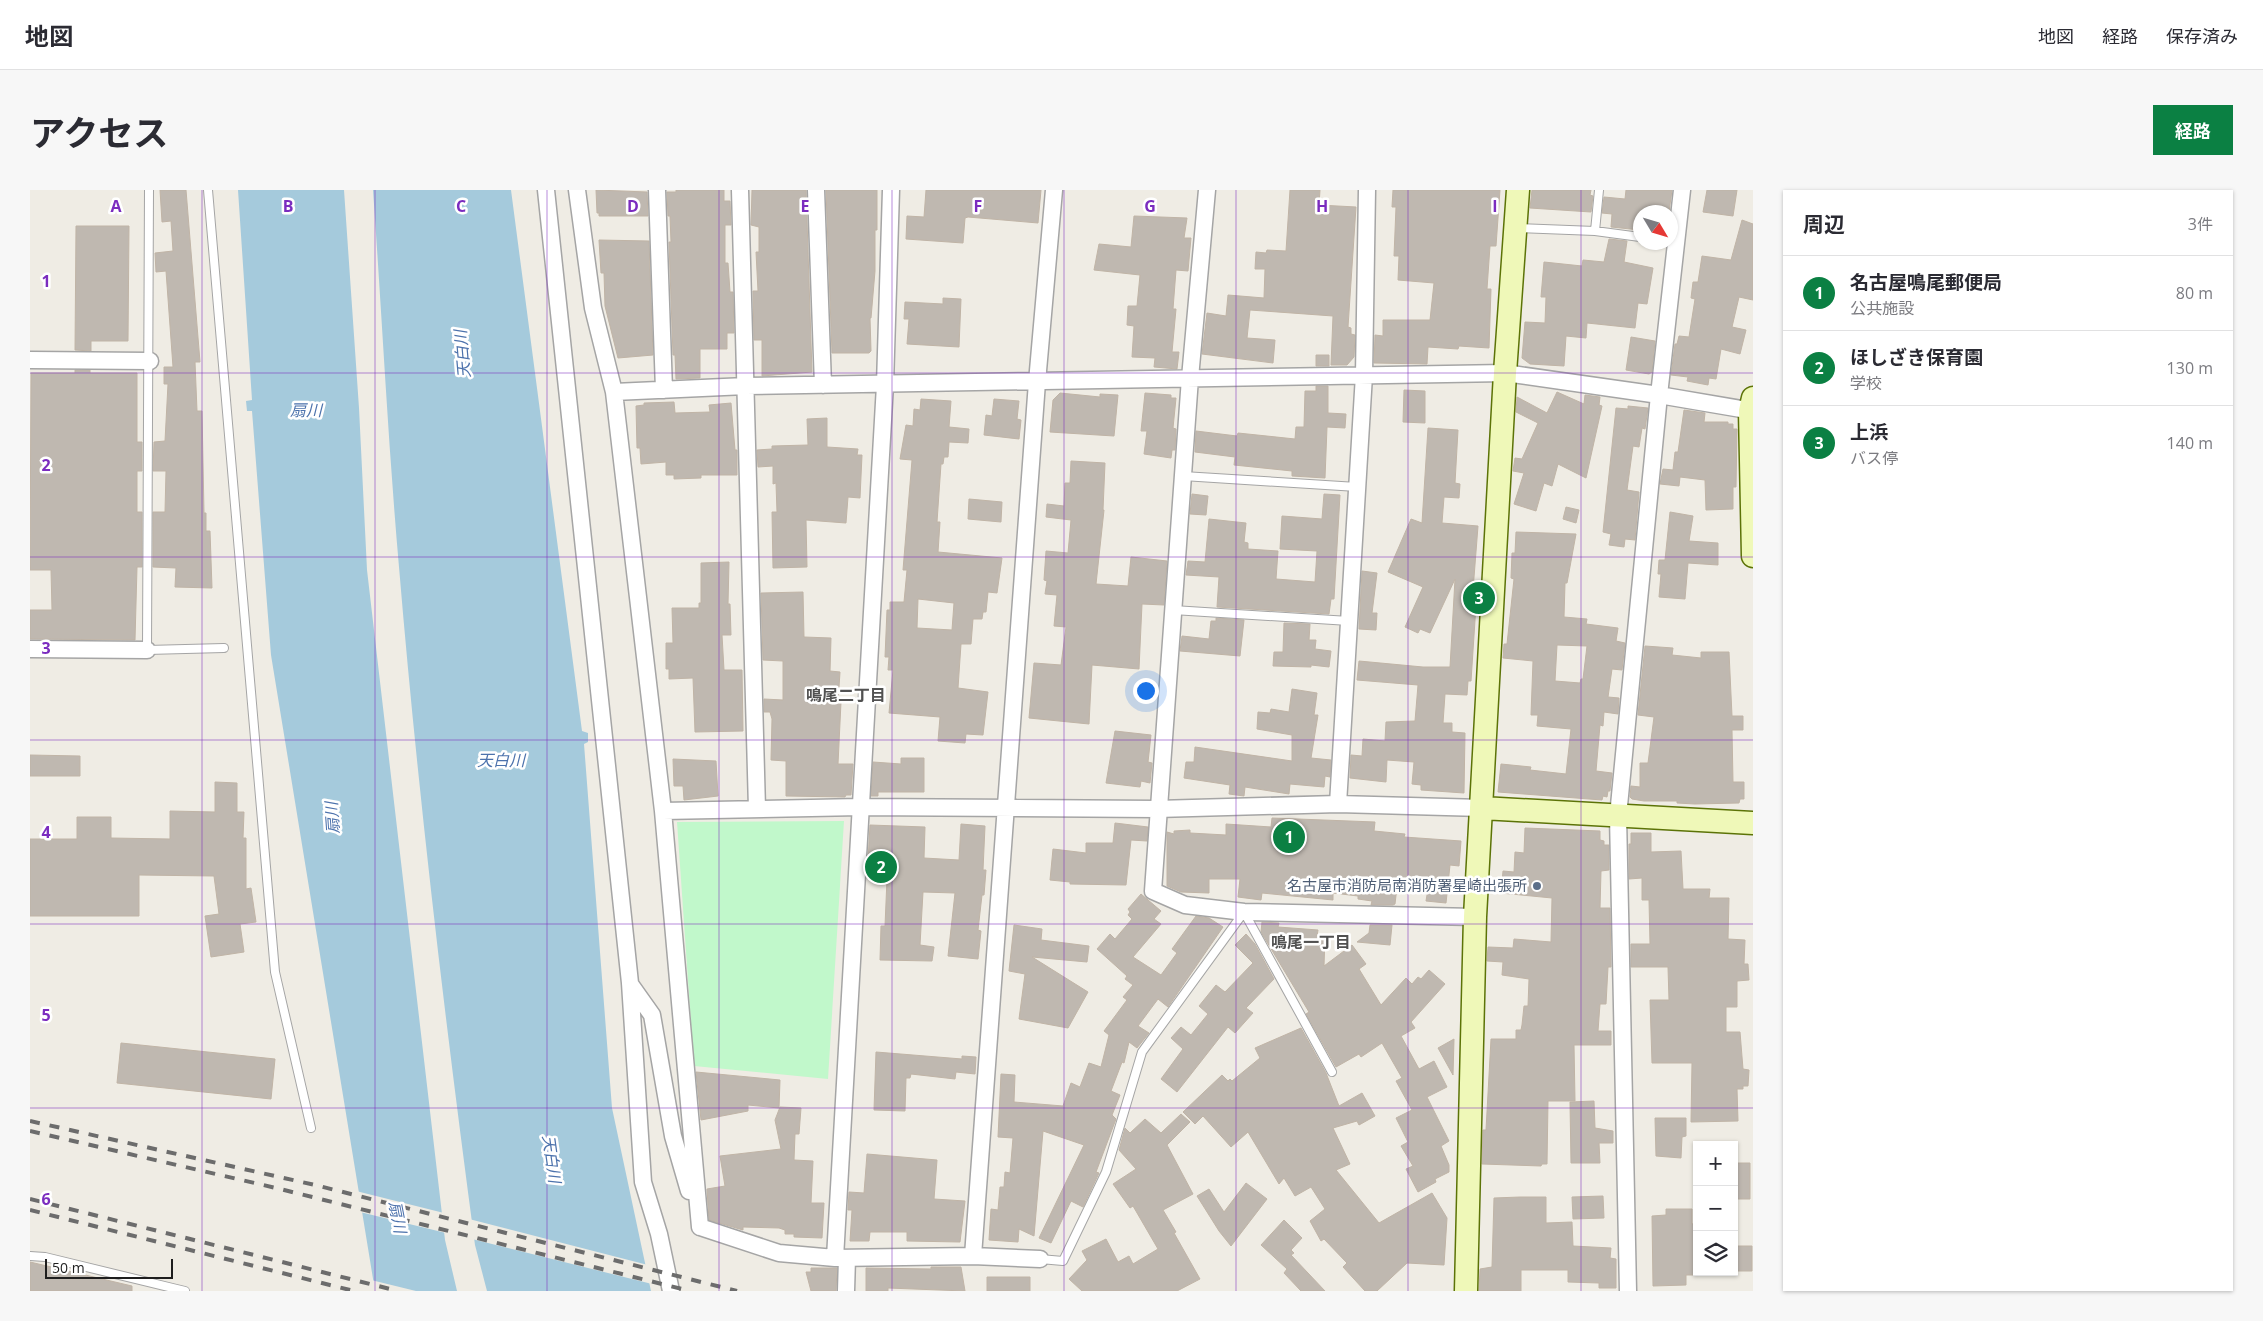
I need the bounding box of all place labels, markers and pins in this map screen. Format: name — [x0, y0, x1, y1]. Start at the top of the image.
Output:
pin: 3 — [1463, 579, 1495, 617]
pin: 1 — [1273, 818, 1305, 856]
pin: 2 — [865, 848, 897, 886]
place label: 名古屋市消防局南消防署星崎出張所 — [1287, 875, 1527, 895]
marker: 名古屋市消防局南消防署星崎出張所 — [1531, 880, 1543, 892]

